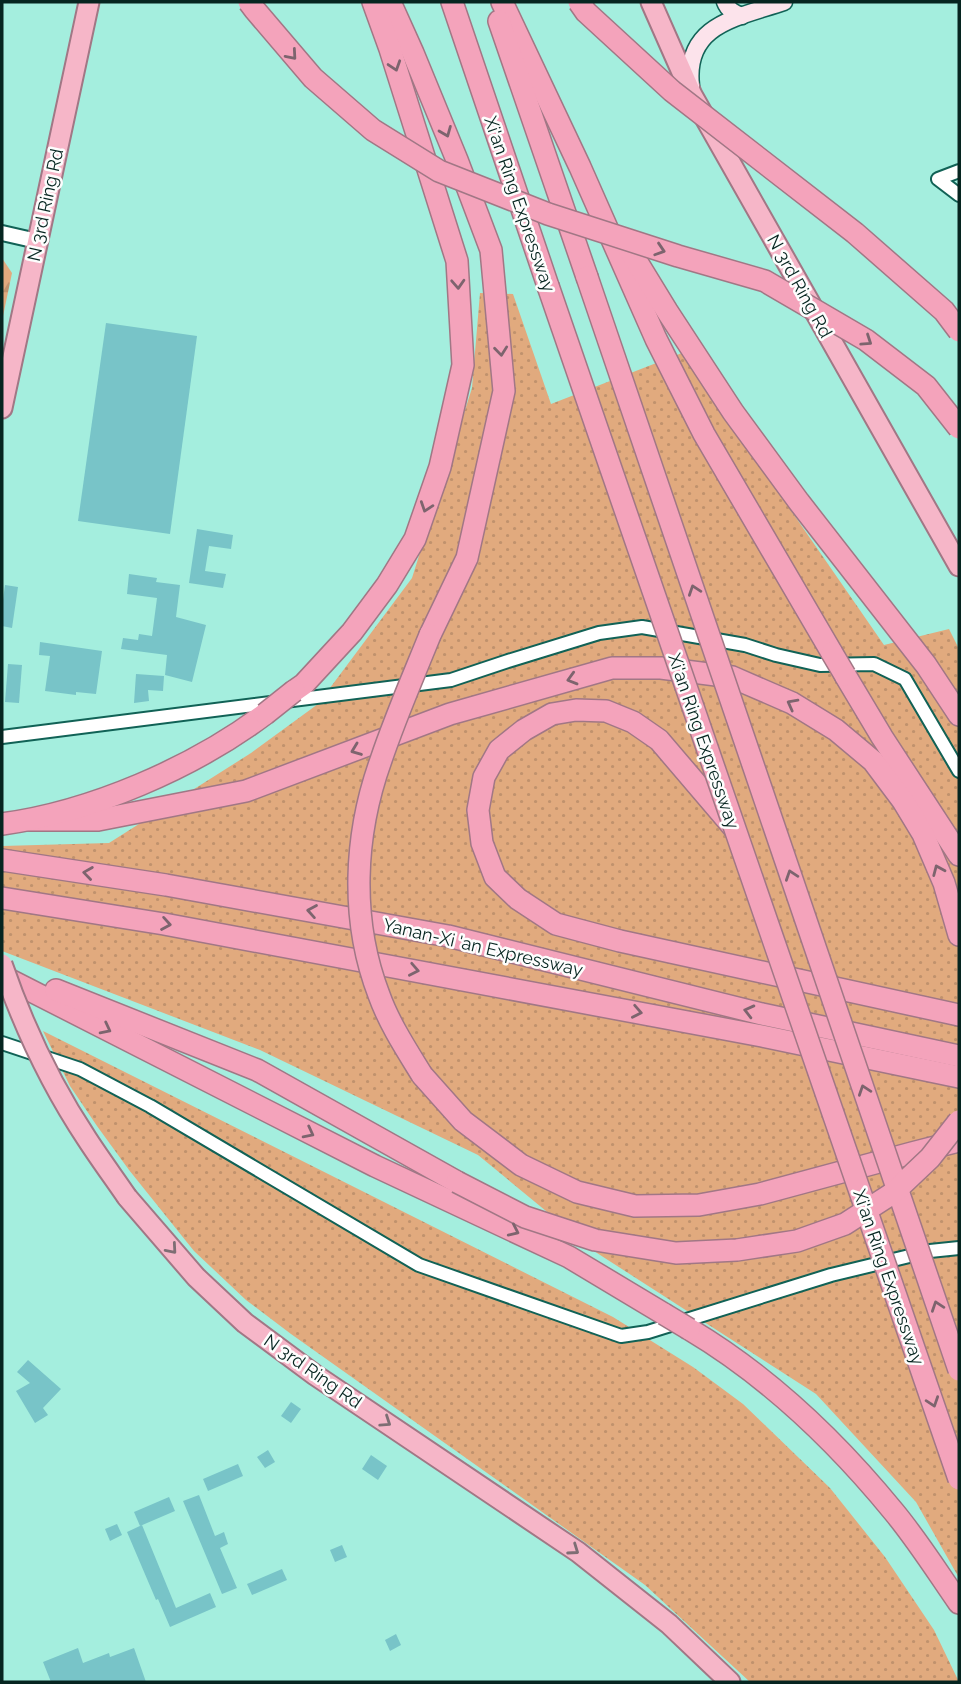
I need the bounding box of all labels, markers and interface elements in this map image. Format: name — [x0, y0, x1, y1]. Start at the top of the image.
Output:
one-way arrow — [284, 46, 296, 59]
one-way arrow — [387, 60, 402, 72]
street label: Xi'an Ring Expressway — [480, 114, 560, 295]
one-way arrow — [437, 125, 451, 137]
street label: N 3rd Ring Rd — [23, 147, 67, 263]
street label: N 3rd Ring Rd — [763, 231, 837, 341]
one-way arrow — [654, 242, 666, 256]
one-way arrow — [451, 279, 466, 290]
one-way arrow — [859, 333, 872, 345]
one-way arrow — [493, 345, 508, 357]
one-way arrow — [420, 500, 434, 512]
one-way arrow — [688, 584, 702, 596]
street label: Xi'an Ring Expressway — [664, 651, 744, 832]
one-way arrow — [567, 671, 579, 686]
one-way arrow — [787, 699, 799, 712]
one-way arrow — [351, 741, 363, 755]
one-way arrow — [932, 865, 946, 877]
one-way arrow — [82, 866, 94, 881]
one-way arrow — [785, 869, 799, 881]
one-way arrow — [306, 904, 318, 919]
street label: Yanan-Xi 'an Expressway — [381, 914, 585, 980]
one-way arrow — [160, 916, 172, 931]
one-way arrow — [408, 962, 420, 977]
one-way arrow — [631, 1004, 643, 1019]
one-way arrow — [743, 1005, 755, 1019]
one-way arrow — [99, 1021, 111, 1035]
one-way arrow — [858, 1085, 872, 1097]
one-way arrow — [302, 1124, 314, 1138]
street label: Xi'an Ring Expressway — [849, 1187, 929, 1368]
one-way arrow — [507, 1223, 519, 1237]
one-way arrow — [164, 1240, 176, 1253]
one-way arrow — [931, 1300, 945, 1312]
street label: N 3rd Ring Rd — [260, 1330, 366, 1412]
one-way arrow — [925, 1395, 939, 1407]
one-way arrow — [378, 1414, 391, 1427]
one-way arrow — [566, 1542, 579, 1554]

